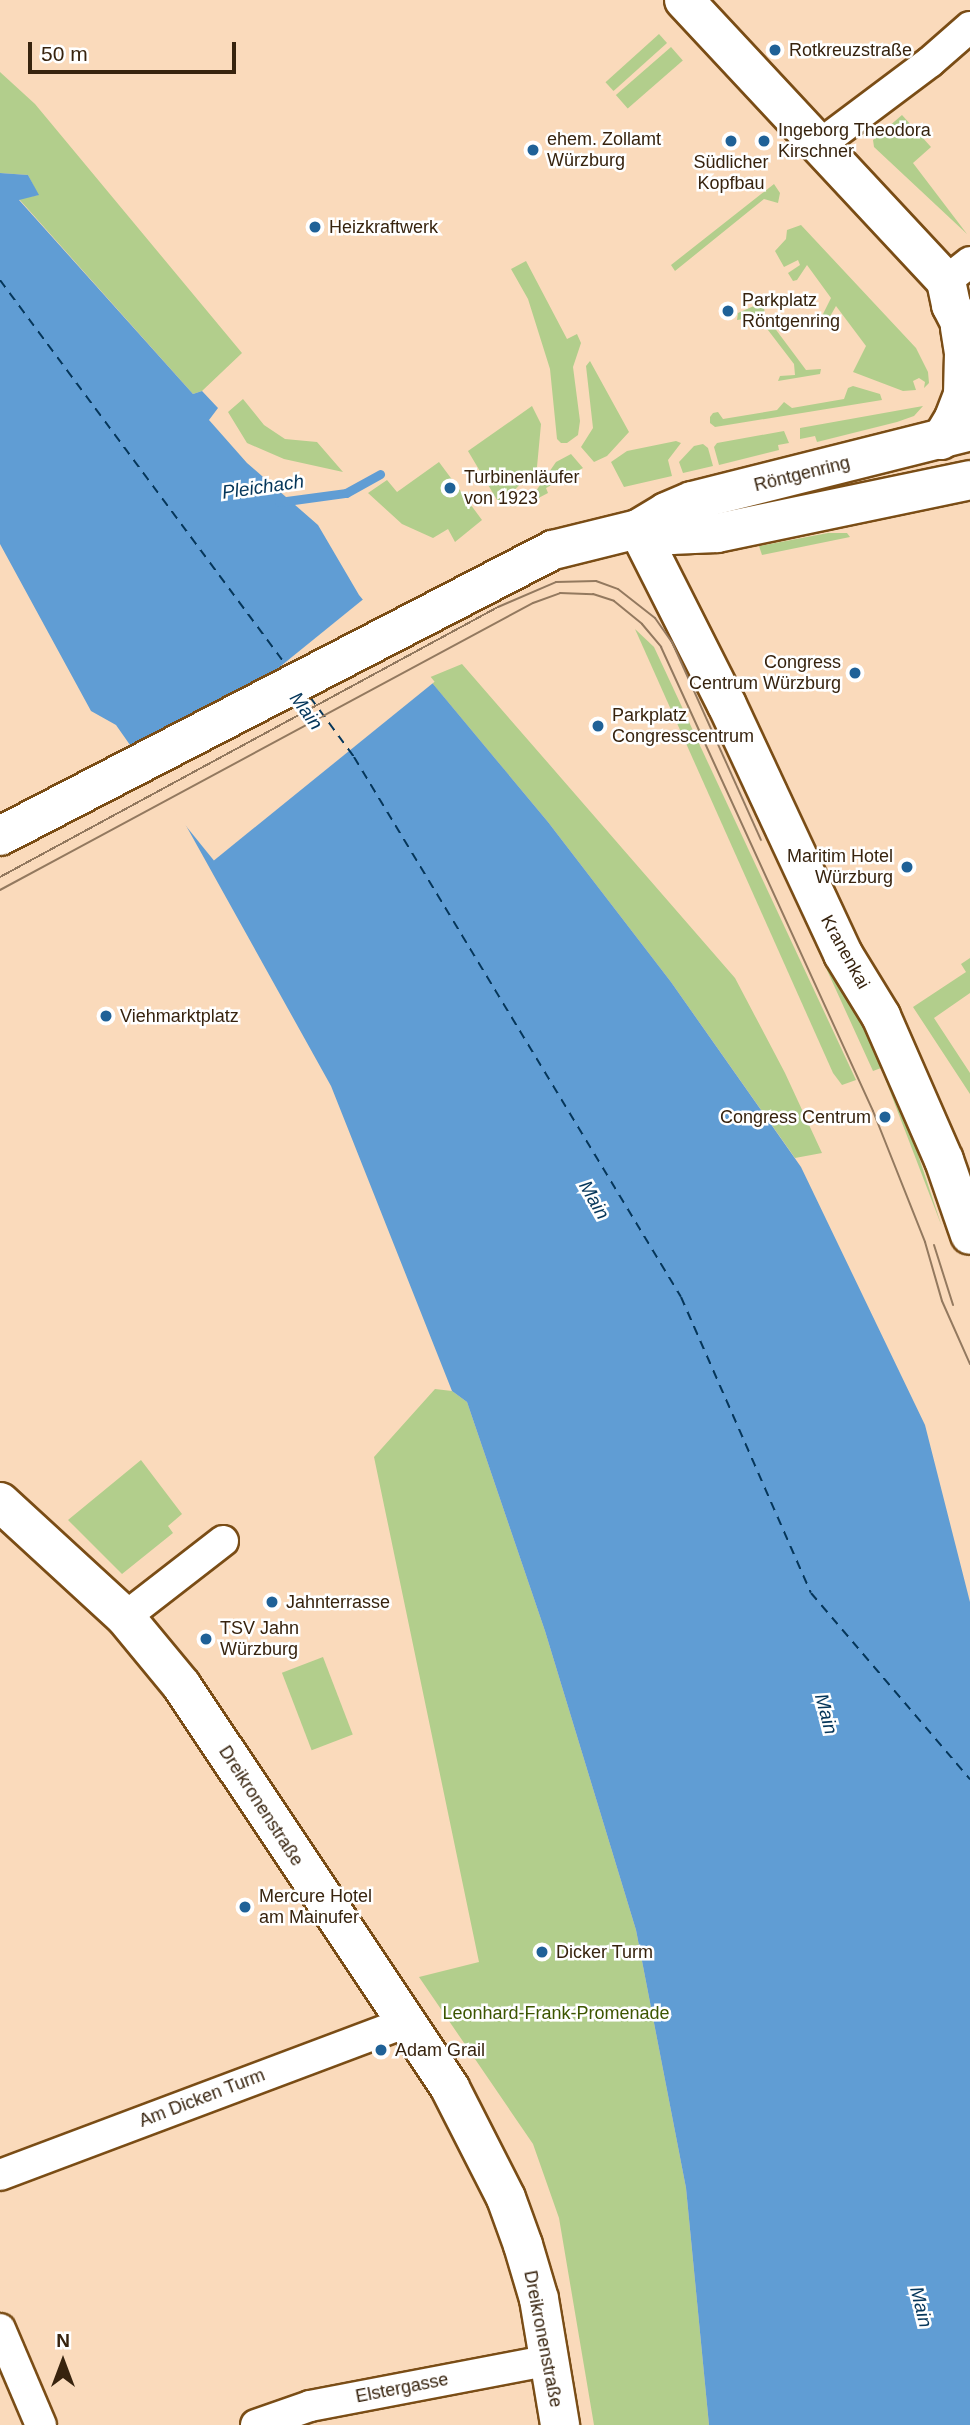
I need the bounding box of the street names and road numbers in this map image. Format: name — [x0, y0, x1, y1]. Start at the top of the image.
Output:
street label: Röntgenring — [752, 452, 852, 496]
street label: Kranenkai — [816, 911, 874, 993]
street label: Dreikronenstraße — [214, 1742, 308, 1870]
street label: Am Dicken Turm — [136, 2064, 268, 2132]
street label: Dreikronenstraße — [519, 2269, 567, 2409]
street label: Elstergasse — [354, 2368, 450, 2408]

